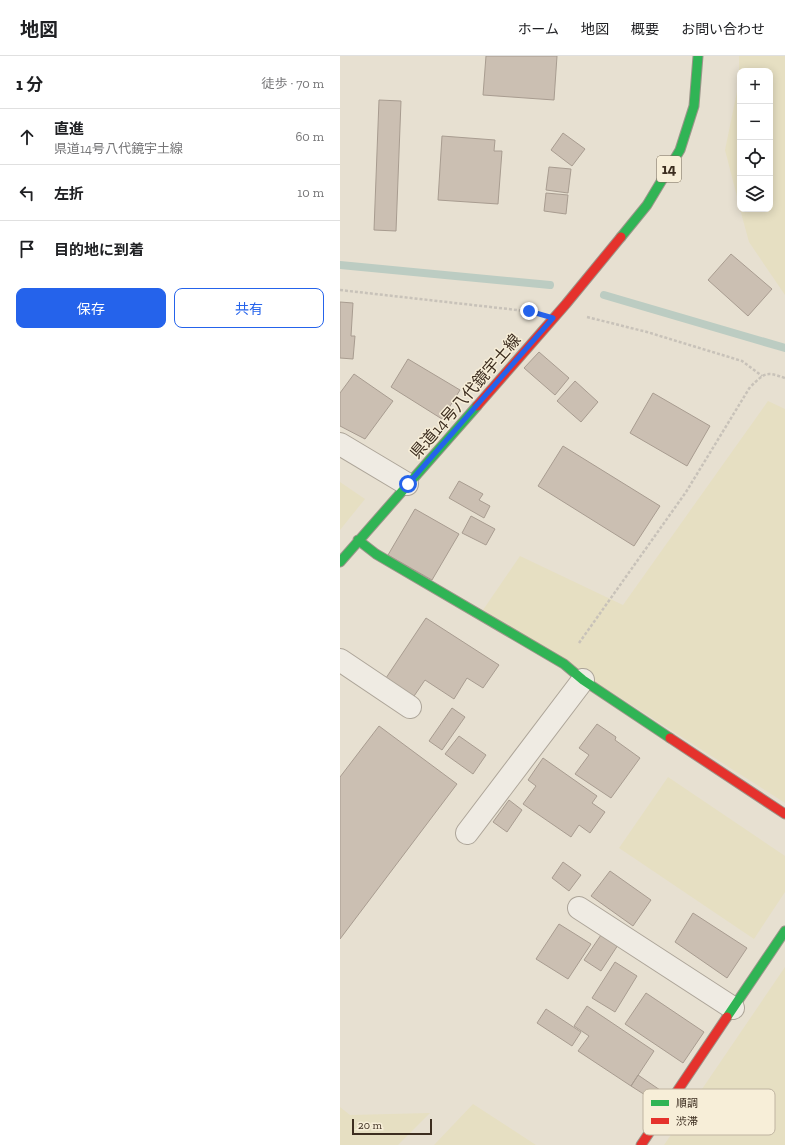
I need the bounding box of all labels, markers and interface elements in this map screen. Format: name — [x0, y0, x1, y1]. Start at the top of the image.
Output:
text: 地図 — [20, 18, 58, 41]
text: ホーム — [517, 21, 559, 38]
text: 地図 — [581, 21, 609, 38]
text: 概要 — [631, 21, 659, 38]
text: お問い合わせ — [681, 21, 765, 38]
map controls — [737, 68, 773, 212]
button: + — [737, 68, 773, 104]
text: 1 分 — [16, 74, 43, 94]
text: 徒歩 · 70 m — [261, 76, 324, 91]
button: − — [737, 104, 773, 140]
text: 直進 — [54, 120, 84, 138]
icon: ahead — [16, 126, 38, 148]
text: 60 m — [295, 129, 324, 144]
button: locate — [737, 140, 773, 176]
text: 県道14号八代鏡宇土線 — [54, 141, 183, 156]
road number: 14 — [657, 156, 681, 182]
button: layers — [737, 176, 773, 212]
icon: left — [16, 182, 38, 204]
text: 左折 — [54, 185, 84, 203]
text: 10 m — [297, 185, 324, 200]
icon: arrive — [16, 238, 38, 260]
text: 目的地に到着 — [54, 241, 144, 259]
button: 保存 — [16, 288, 166, 328]
button: 共有 — [174, 288, 324, 328]
route end — [520, 302, 538, 320]
street label: 県道14号八代鏡宇土線 — [406, 330, 525, 462]
route start — [399, 475, 417, 493]
legend — [643, 1089, 775, 1135]
text: 順調 — [676, 1097, 698, 1110]
text: 渋滞 — [676, 1115, 698, 1128]
scale bar — [352, 1117, 432, 1136]
text: 20 m — [358, 1119, 382, 1132]

